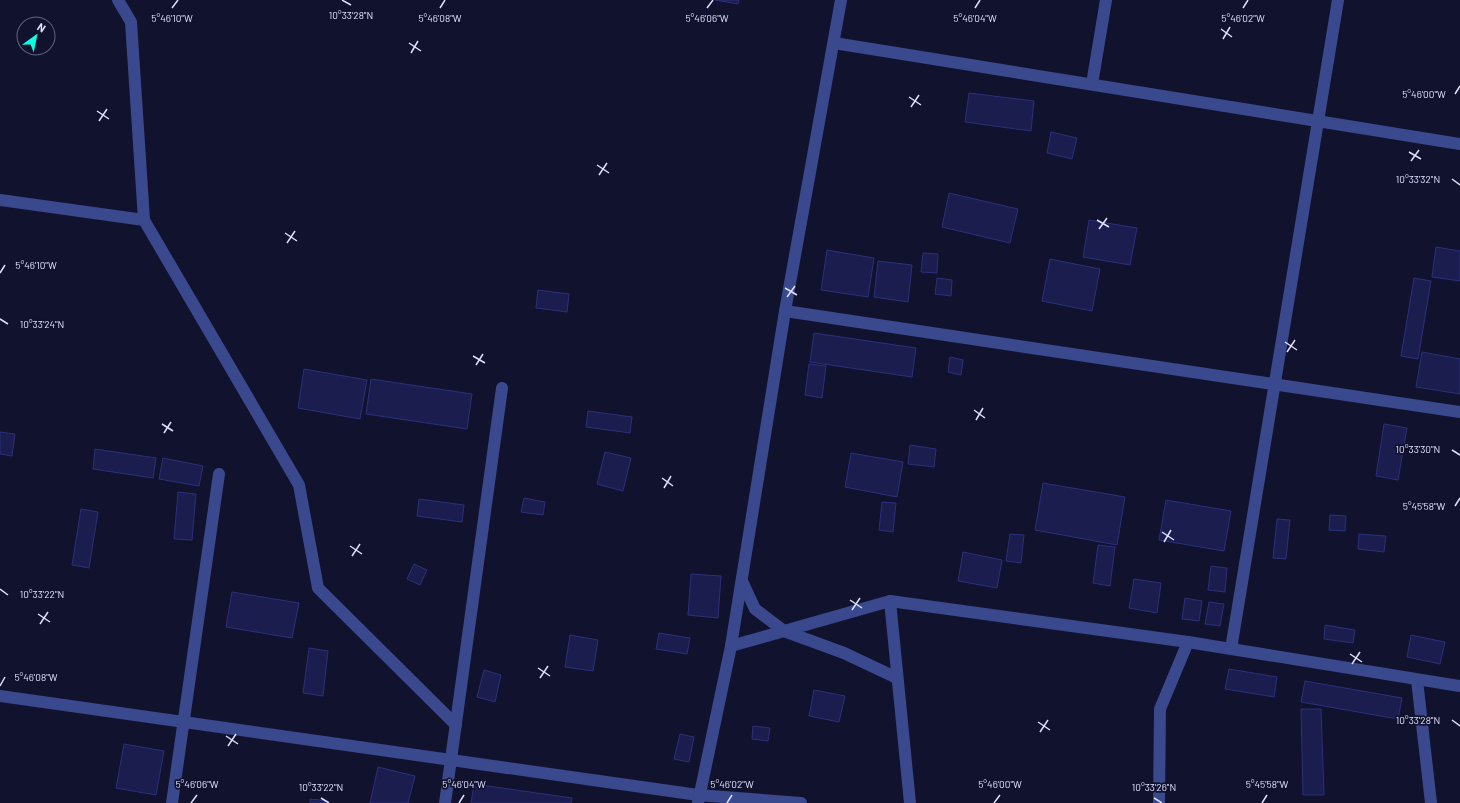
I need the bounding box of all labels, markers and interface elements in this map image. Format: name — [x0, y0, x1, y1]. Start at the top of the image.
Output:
text: 10°33'28"N — [329, 9, 373, 21]
text: 5°46'10"W — [151, 12, 193, 24]
text: 5°46'08"W — [418, 12, 462, 24]
text: 5°46'06"W — [685, 12, 729, 24]
text: 5°46'04"W — [953, 12, 997, 24]
text: 5°46'02"W — [1221, 12, 1265, 24]
north arrow — [16, 16, 56, 56]
text: N — [35, 20, 48, 35]
text: 5°46'00"W — [1402, 88, 1446, 100]
text: 10°33'32"N — [1396, 173, 1440, 185]
text: 5°46'10"W — [15, 259, 57, 271]
text: 10°33'24"N — [20, 318, 64, 330]
text: 10°33'30"N — [1396, 443, 1440, 455]
text: 5°45'58"W — [1403, 500, 1446, 512]
text: 10°33'22"N — [20, 588, 64, 600]
text: 5°46'08"W — [14, 671, 58, 683]
text: 10°33'28"N — [1396, 714, 1440, 726]
text: 5°46'06"W — [175, 778, 219, 790]
text: 5°46'04"W — [442, 778, 486, 790]
text: 5°46'02"W — [710, 778, 754, 790]
text: 5°46'00"W — [978, 778, 1022, 790]
text: 5°45'58"W — [1246, 778, 1289, 790]
text: 10°33'22"N — [299, 781, 343, 793]
text: 10°33'26"N — [1132, 781, 1176, 793]

